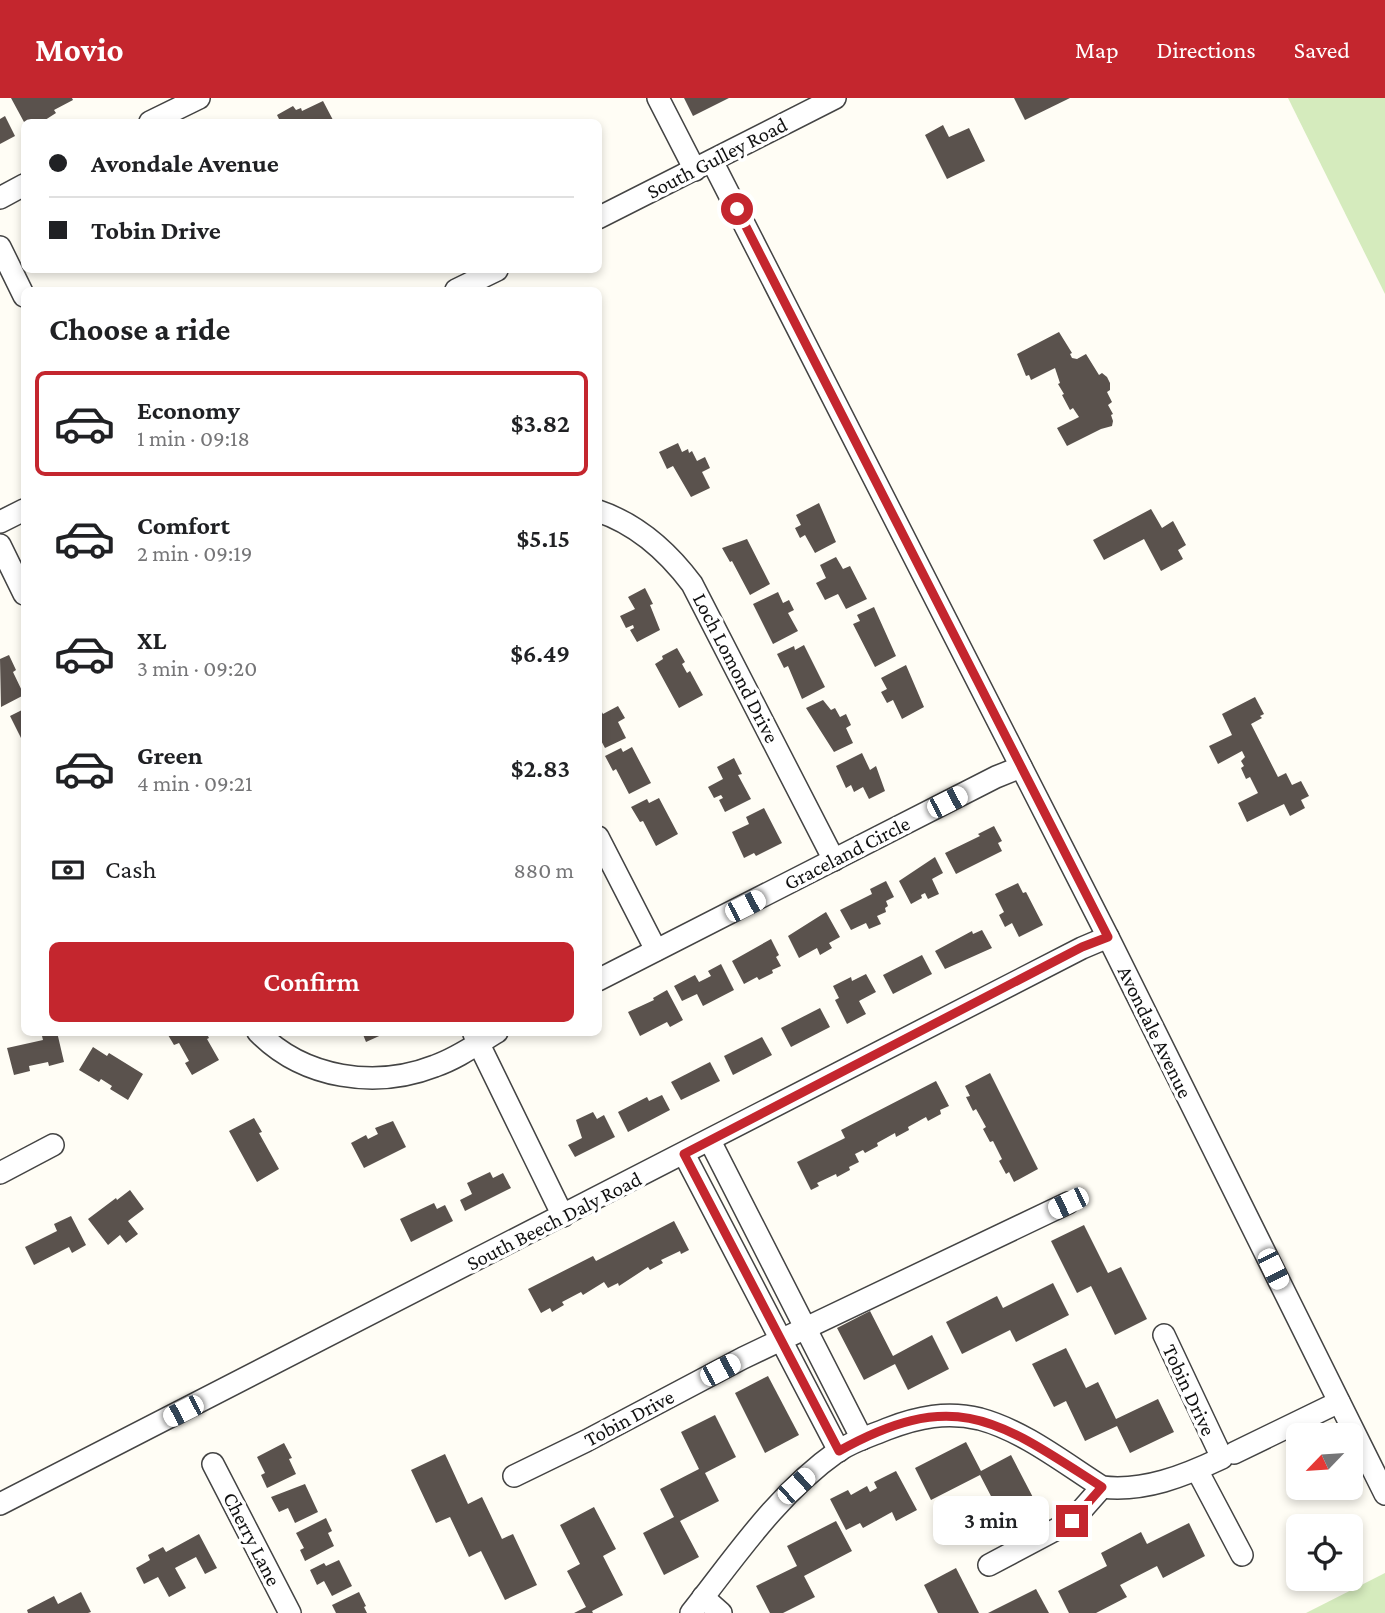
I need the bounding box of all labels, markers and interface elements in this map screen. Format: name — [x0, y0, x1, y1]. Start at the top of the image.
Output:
text: Movio — [35, 31, 124, 68]
text: Map — [1075, 36, 1119, 63]
text: Directions — [1157, 36, 1256, 63]
text: Saved — [1294, 36, 1350, 63]
street label: South Gulley Road — [643, 112, 791, 204]
text: Avondale Avenue — [91, 149, 279, 178]
route start — [721, 193, 753, 225]
text: Tobin Drive — [91, 216, 221, 245]
text: Choose a ride — [49, 311, 230, 347]
icon: car — [53, 392, 116, 455]
text: Economy — [137, 396, 240, 425]
text: $3.82 — [511, 409, 570, 438]
text: 1 min · 09:18 — [137, 425, 250, 451]
icon: car — [53, 507, 116, 570]
text: Comfort — [137, 511, 230, 540]
text: $5.15 — [516, 524, 570, 553]
text: 2 min · 09:19 — [137, 540, 253, 566]
street label: Loch Lomond Drive — [688, 589, 784, 747]
icon: car — [53, 622, 116, 685]
text: XL — [137, 626, 166, 655]
text: $6.49 — [510, 639, 570, 668]
text: 3 min · 09:20 — [137, 655, 257, 681]
icon: car — [53, 737, 116, 800]
text: Green — [137, 741, 203, 770]
text: $2.83 — [511, 754, 570, 783]
text: 4 min · 09:21 — [137, 770, 253, 796]
car — [924, 783, 971, 821]
street label: Graceland Circle — [780, 811, 914, 895]
icon: cash — [49, 851, 87, 889]
text: Cash — [105, 855, 156, 884]
text: 880 m — [513, 857, 574, 883]
car — [722, 887, 769, 925]
button: Confirm — [49, 942, 574, 1022]
street label: Avondale Avenue — [1113, 962, 1197, 1102]
street label: South Beech Daly Road — [463, 1167, 645, 1275]
car — [1045, 1184, 1092, 1222]
car — [1255, 1246, 1292, 1292]
street label: Tobin Drive — [1157, 1340, 1221, 1440]
car — [697, 1351, 744, 1389]
street label: Tobin Drive — [580, 1384, 678, 1452]
car — [160, 1392, 207, 1430]
north arrow — [1286, 1423, 1363, 1500]
map controls — [1286, 1423, 1363, 1591]
car — [774, 1464, 819, 1508]
street label: Cherry Lane — [218, 1488, 286, 1590]
callout: 3 min — [932, 1496, 1048, 1546]
route end — [1056, 1505, 1088, 1537]
text: 3 min — [964, 1507, 1018, 1533]
button: locate — [1286, 1514, 1363, 1591]

